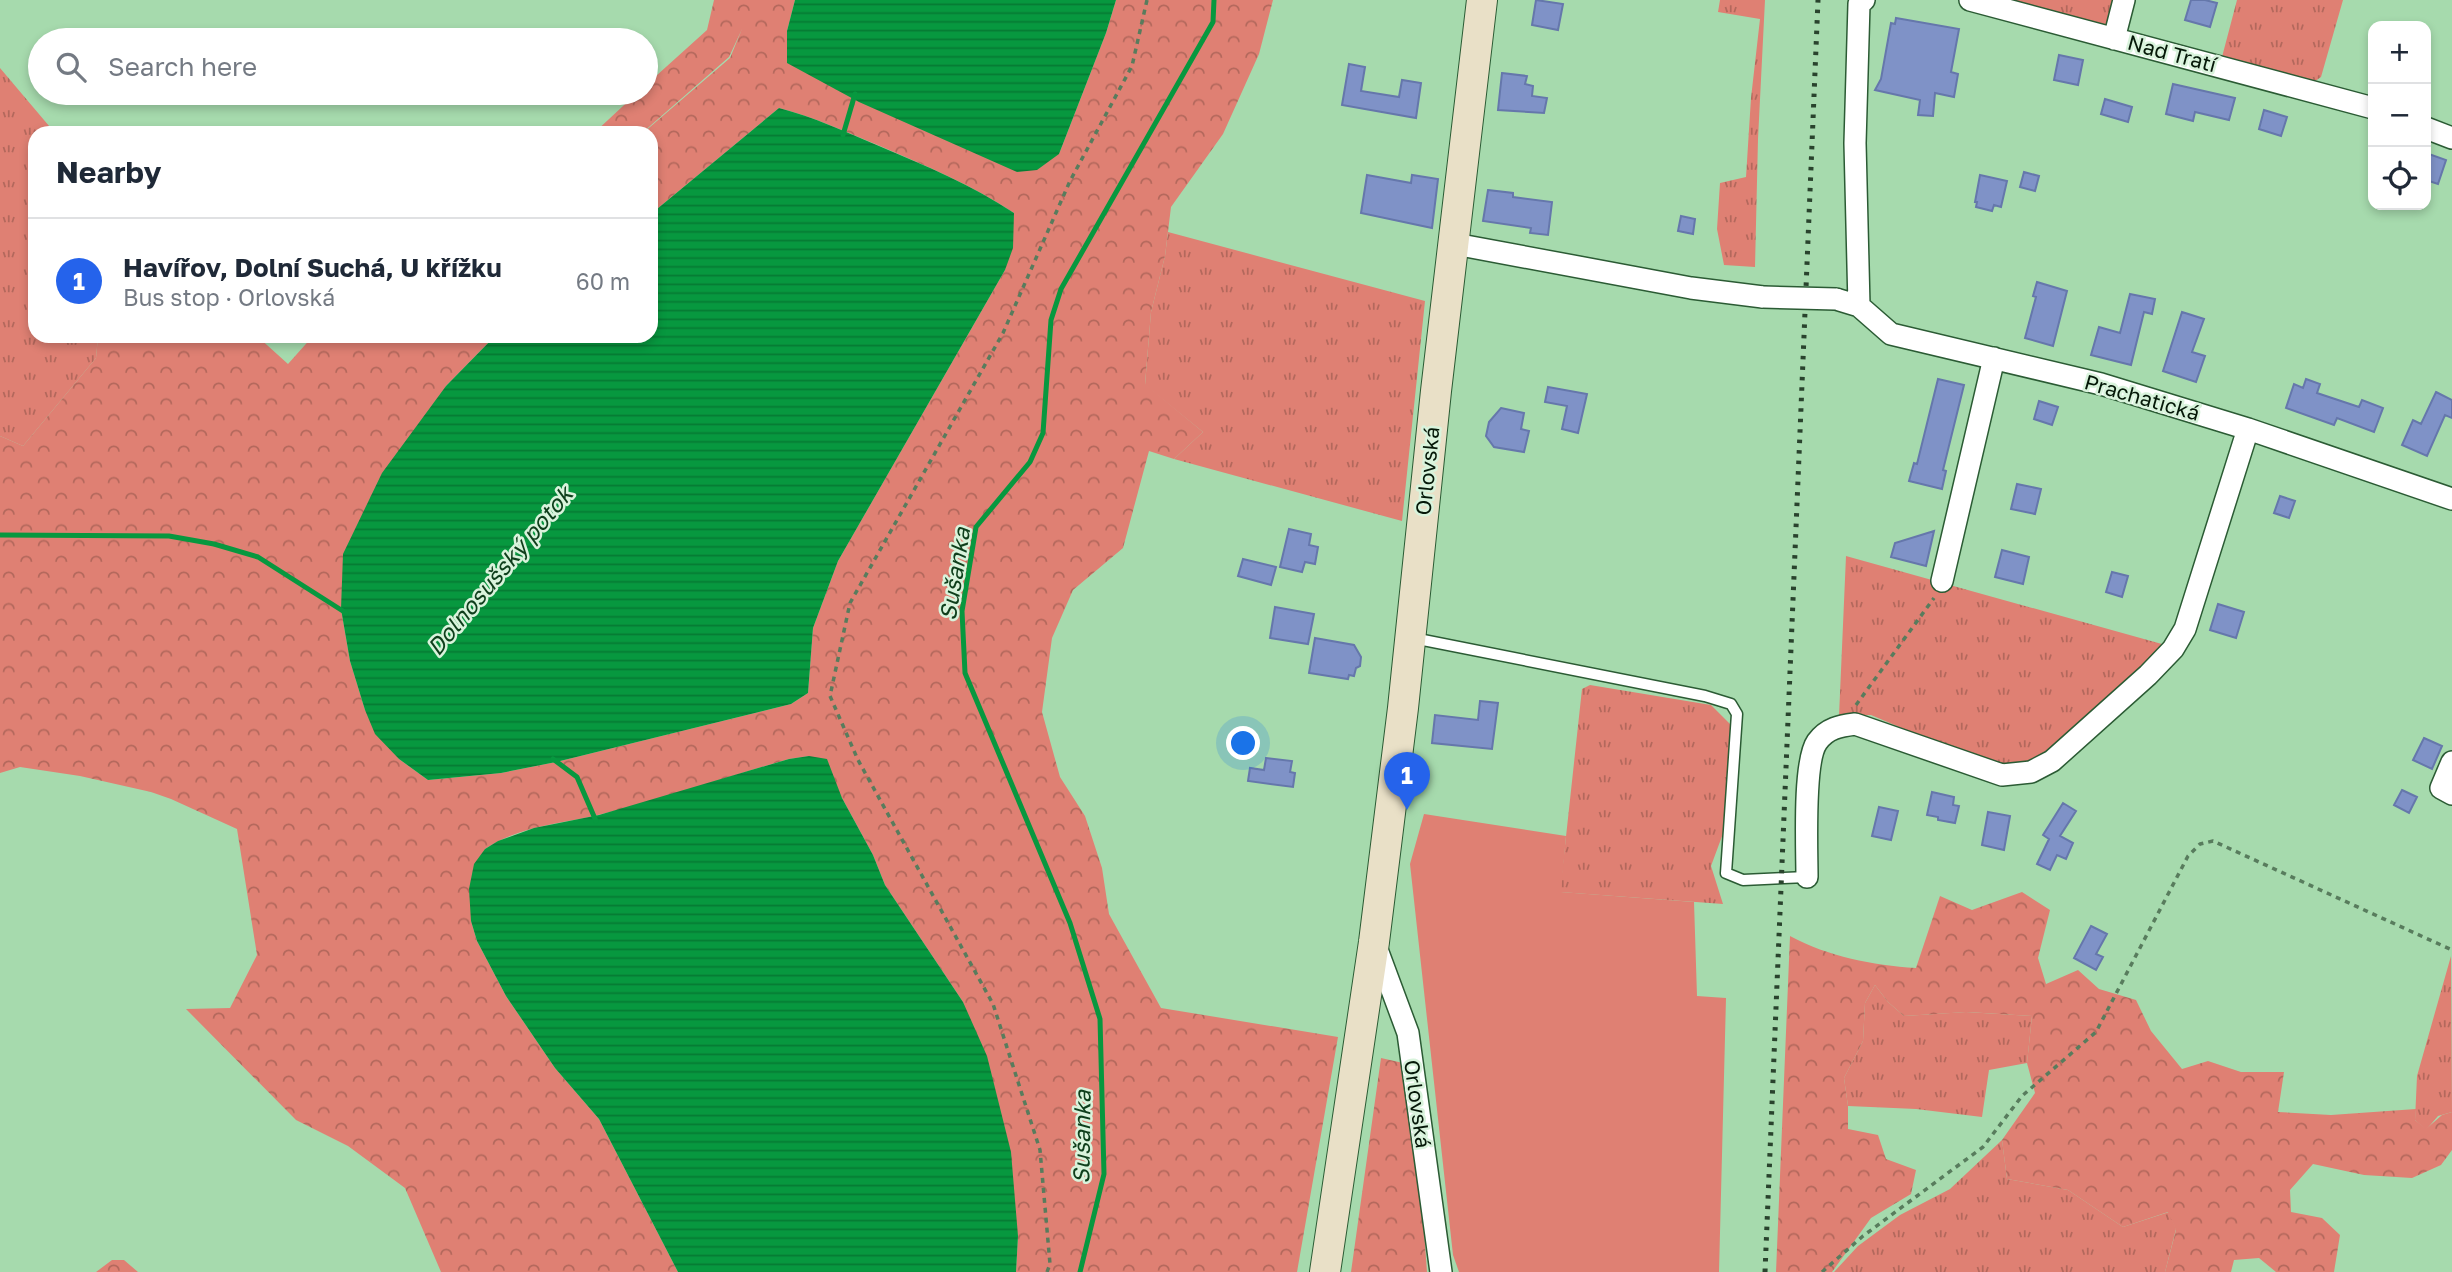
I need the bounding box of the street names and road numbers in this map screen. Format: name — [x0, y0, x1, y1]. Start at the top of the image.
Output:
street label: Nad Tratí — [2125, 29, 2221, 78]
street label: Prachatická — [2082, 368, 2203, 426]
street label: Orlovská — [1409, 425, 1445, 516]
street label: Orlovská — [1399, 1058, 1437, 1150]

